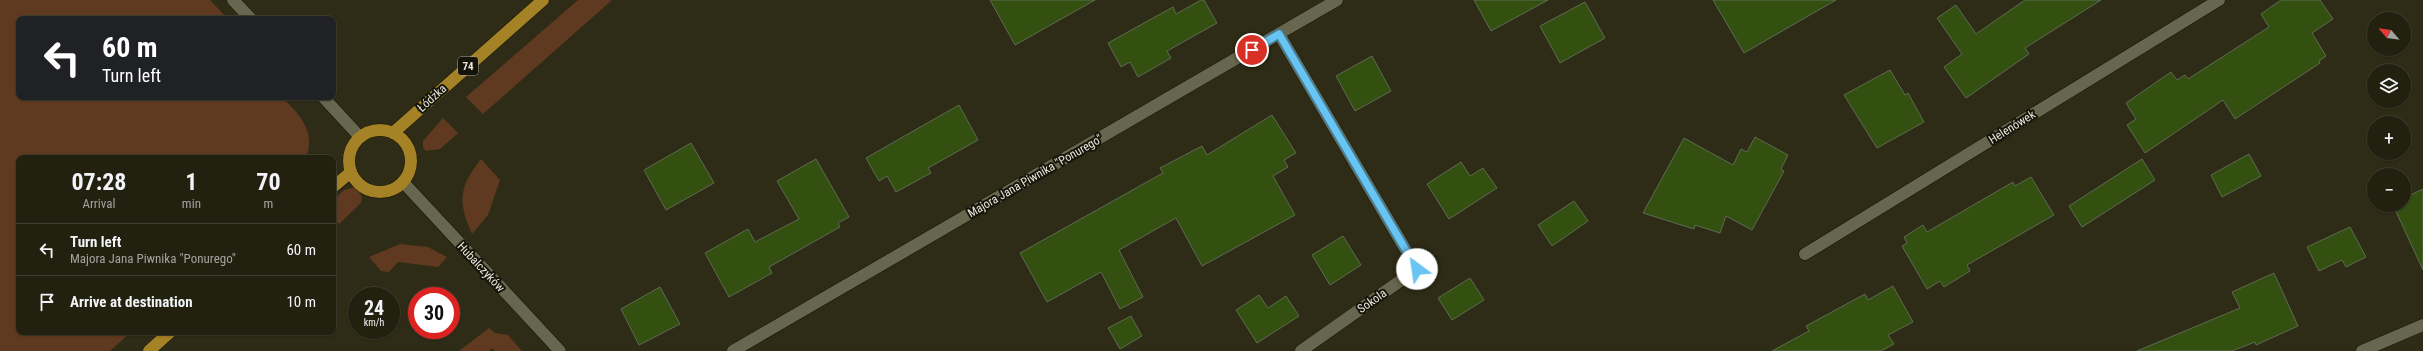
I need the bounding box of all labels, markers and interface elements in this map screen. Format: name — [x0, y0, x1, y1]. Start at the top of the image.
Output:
north arrow — [2367, 12, 2411, 56]
map controls — [2367, 12, 2411, 212]
text: 60 m — [102, 31, 158, 64]
icon: left — [36, 32, 88, 84]
pin — [1235, 33, 1269, 67]
icon: arrive — [1241, 39, 1263, 61]
road number: 74 — [458, 57, 478, 75]
button: layers — [2367, 64, 2411, 108]
text: Turn left — [102, 65, 161, 86]
street label: Łódzka — [415, 81, 450, 115]
street label: Helenówek — [1986, 107, 2038, 147]
button: + — [2367, 116, 2411, 160]
street label: Majora Jana Piwnika "Ponurego" — [965, 132, 1105, 220]
text: 07:28 — [71, 168, 126, 196]
text: 1 — [185, 168, 197, 196]
text: 70 — [256, 168, 281, 196]
button: − — [2367, 168, 2411, 212]
text: Arrival — [82, 196, 115, 211]
text: min — [182, 196, 201, 211]
text: m — [264, 196, 273, 211]
text: Turn left — [70, 233, 121, 251]
icon: left — [36, 239, 58, 261]
street label: Hubalczyków — [454, 239, 508, 295]
text: 60 m — [286, 241, 316, 259]
position arrow — [1396, 248, 1438, 290]
text: Majora Jana Piwnika "Ponurego" — [70, 251, 236, 266]
street label: Sokola — [1355, 286, 1389, 316]
speed limit sign: 30 — [408, 287, 460, 339]
icon: arrive — [36, 291, 58, 313]
text: Arrive at destination — [70, 293, 193, 311]
text: 10 m — [286, 293, 316, 311]
text: 24 — [364, 296, 384, 320]
text: km/h — [364, 317, 384, 328]

